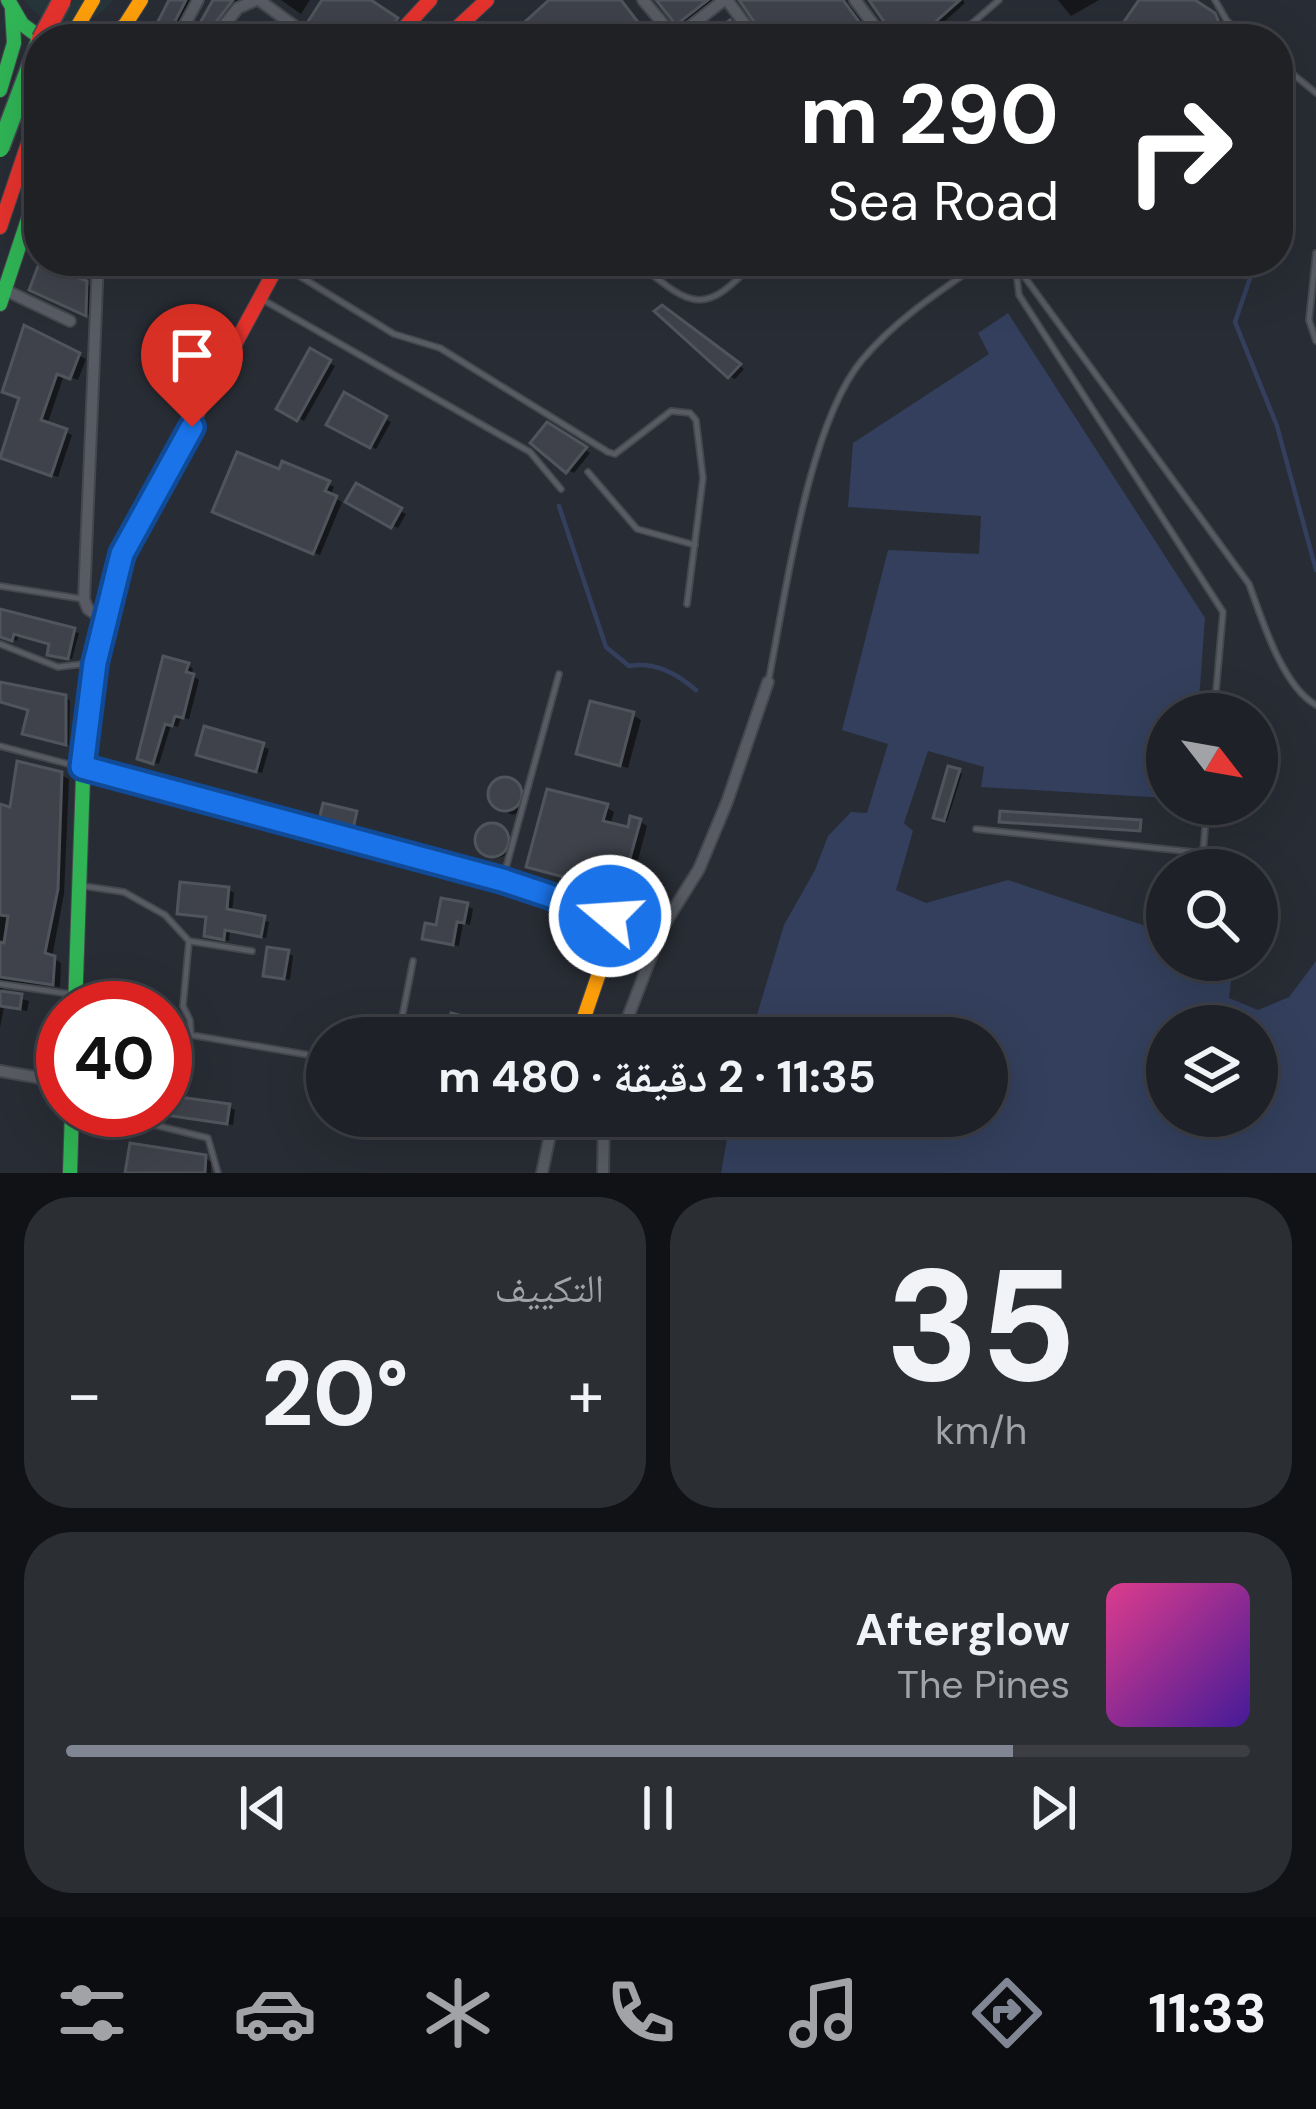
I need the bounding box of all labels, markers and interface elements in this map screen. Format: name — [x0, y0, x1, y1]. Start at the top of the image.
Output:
text: 290 m — [800, 60, 1059, 169]
icon: right — [1101, 72, 1257, 228]
text: Sea Road — [828, 166, 1059, 237]
pin — [141, 304, 243, 427]
icon: arrive — [159, 322, 225, 388]
north arrow — [1146, 693, 1278, 825]
map controls — [1146, 693, 1278, 1137]
button: search — [1146, 849, 1278, 981]
position arrow — [547, 853, 673, 979]
speed limit sign: 40 — [36, 981, 192, 1137]
button: layers — [1146, 1005, 1278, 1137]
text: 11:35 · 2 دقيقة · 480 m — [438, 1047, 876, 1106]
text: 35 — [885, 1225, 1077, 1428]
text: التكييف — [495, 1263, 604, 1314]
text: 20° — [261, 1336, 409, 1453]
text: − — [66, 1352, 102, 1437]
text: + — [568, 1352, 604, 1437]
text: km/h — [935, 1405, 1027, 1456]
text: Afterglow — [855, 1600, 1070, 1659]
text: The Pines — [897, 1659, 1070, 1710]
icon: previous — [230, 1775, 296, 1841]
icon: pause — [625, 1775, 691, 1841]
icon: next — [1020, 1775, 1086, 1841]
icon: filters — [50, 1971, 134, 2055]
icon: car — [233, 1971, 317, 2055]
icon: climate — [416, 1971, 500, 2055]
icon: phone — [599, 1971, 683, 2055]
icon: music — [782, 1971, 866, 2055]
icon: directions — [965, 1971, 1049, 2055]
text: 11:33 — [1148, 1978, 1266, 2049]

